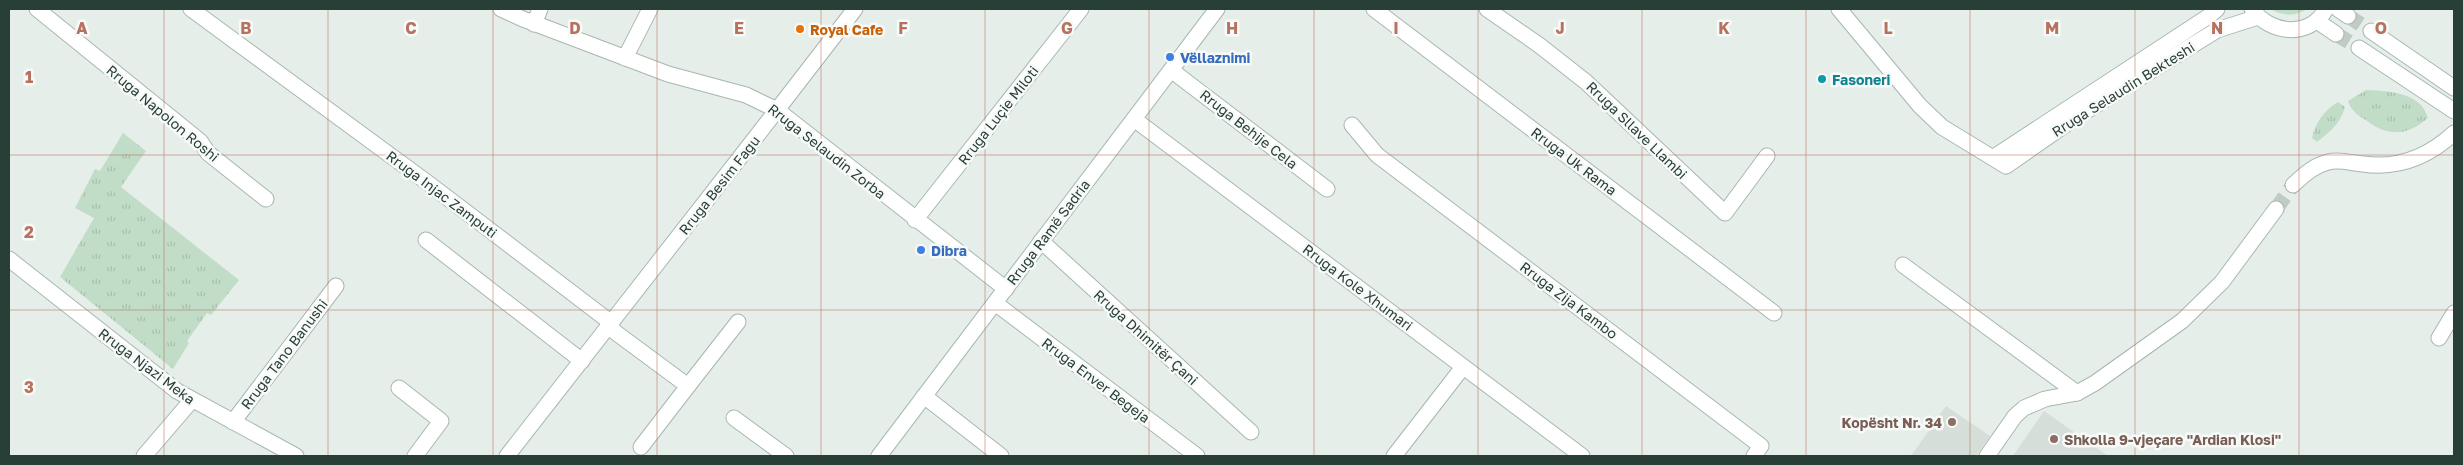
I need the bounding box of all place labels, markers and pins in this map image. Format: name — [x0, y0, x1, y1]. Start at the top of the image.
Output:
place label: Royal Cafe — [810, 21, 883, 38]
marker: Royal Cafe — [794, 23, 806, 35]
place label: Vëllaznimi — [1180, 49, 1251, 66]
marker: Vëllaznimi — [1164, 51, 1176, 63]
place label: Fasoneri — [1832, 71, 1891, 88]
marker: Fasoneri — [1816, 73, 1828, 85]
place label: Dibra — [931, 242, 967, 259]
marker: Dibra — [915, 244, 927, 256]
place label: Kopësht Nr. 34 — [1842, 414, 1942, 431]
marker: Kopësht Nr. 34 — [1946, 416, 1958, 428]
place label: Shkolla 9-vjeçare "Ardian Klosi" — [2064, 431, 2281, 448]
marker: Shkolla 9-vjeçare "Ardian Klosi" — [2048, 433, 2060, 445]

